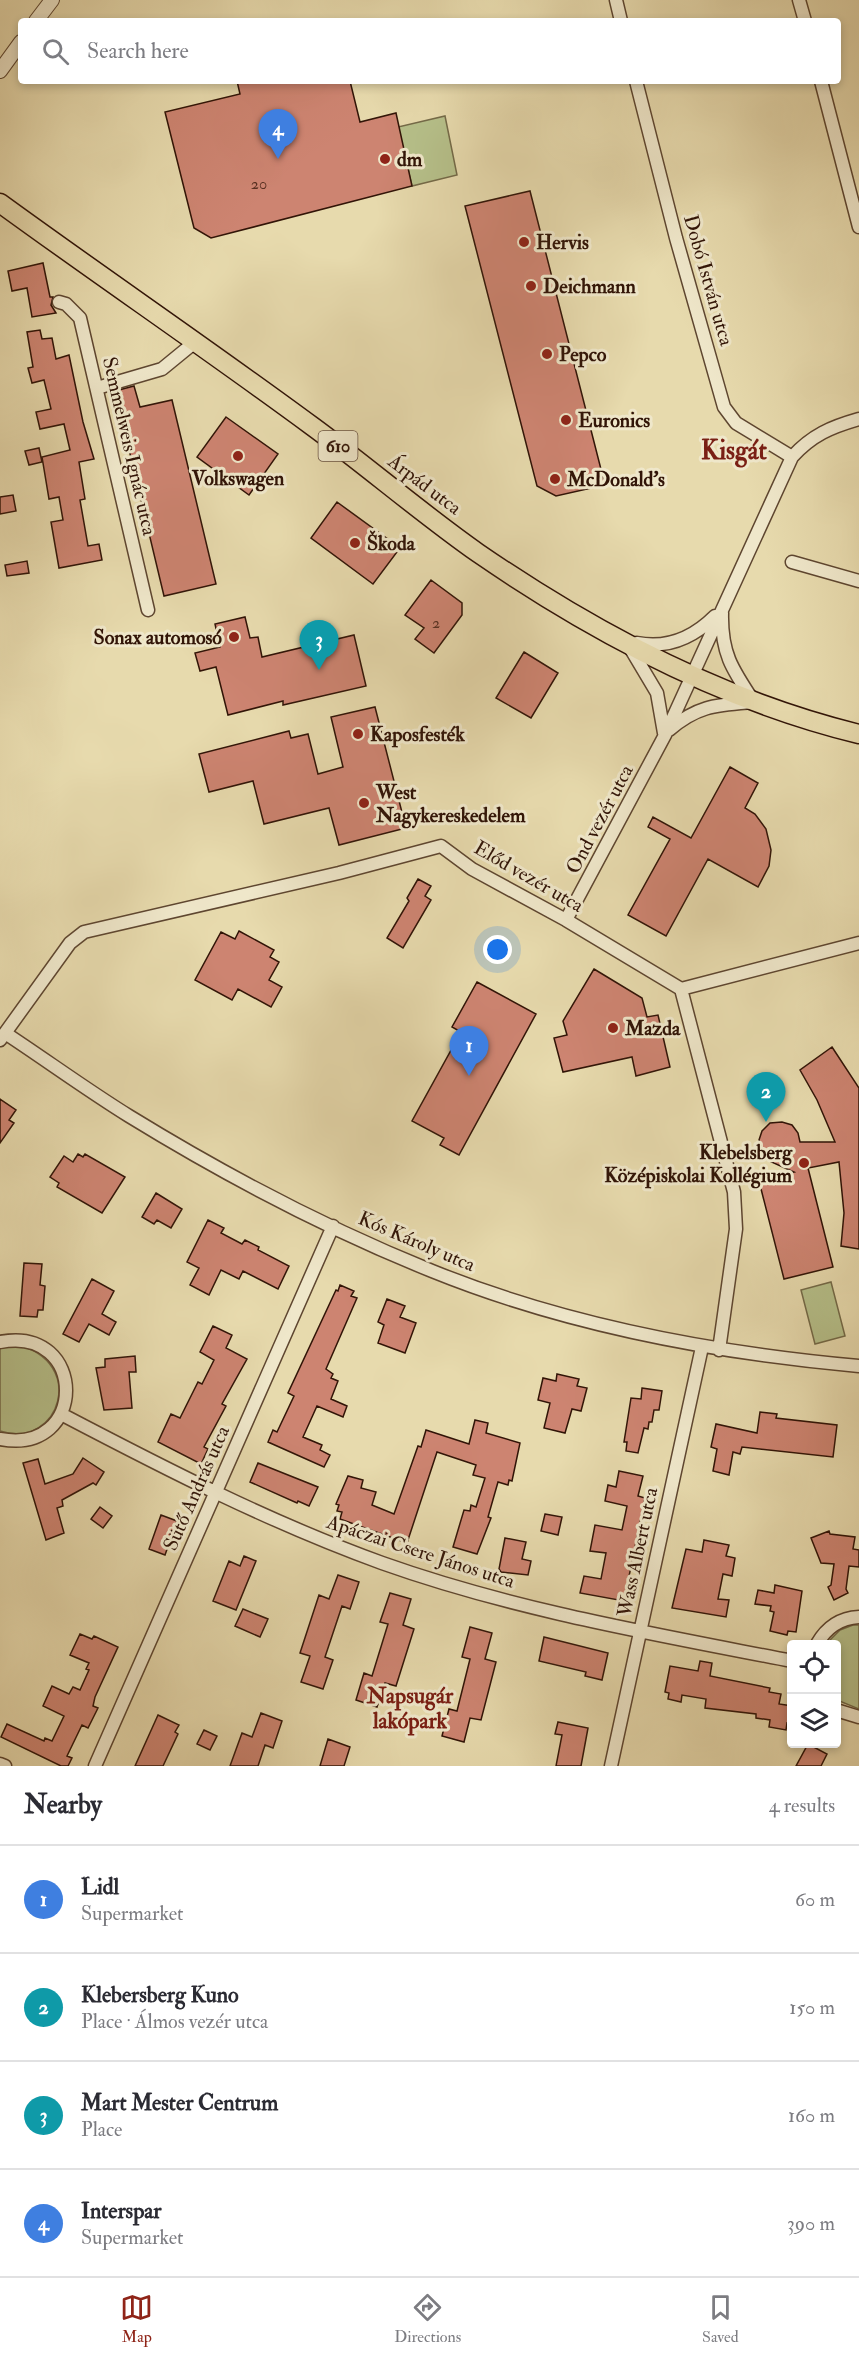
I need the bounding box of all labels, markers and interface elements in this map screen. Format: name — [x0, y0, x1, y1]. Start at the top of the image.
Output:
search box — [18, 18, 841, 84]
icon: search — [39, 35, 72, 68]
text: Search here — [87, 37, 189, 65]
pin: 4 — [258, 110, 298, 159]
place label: dm — [397, 147, 423, 172]
marker: dm — [378, 152, 392, 166]
house number: 20 — [251, 174, 267, 194]
street label: Dobó István utca — [678, 212, 739, 349]
place label: Hervis — [536, 230, 589, 255]
marker: Hervis — [517, 235, 531, 249]
place label: Deichmann — [543, 274, 636, 299]
marker: Deichmann — [524, 279, 538, 293]
place label: Pepco — [559, 342, 607, 368]
marker: Pepco — [540, 347, 554, 361]
street label: Semmelweis Ignác utca — [97, 354, 162, 539]
place label: Euronics — [578, 408, 650, 433]
marker: Euronics — [559, 413, 573, 427]
road number: 610 — [318, 431, 358, 461]
district label: Kisgát — [701, 435, 768, 468]
street label: Árpád utca — [382, 447, 468, 521]
marker: Volkswagen — [231, 449, 245, 463]
place label: Volkswagen — [191, 466, 285, 492]
place label: McDonald's — [566, 467, 665, 492]
marker: McDonald's — [548, 472, 562, 486]
place label: Škoda — [367, 530, 416, 556]
marker: Škoda — [348, 536, 362, 550]
house number: 2 — [432, 613, 440, 633]
pin: 3 — [300, 620, 338, 670]
place label: Sonax automosó — [94, 625, 222, 650]
marker: Sonax automosó — [227, 630, 241, 644]
place label: Kaposfesték — [370, 722, 465, 748]
marker: Kaposfesték — [351, 727, 365, 741]
street label: Ond vezér utca — [560, 760, 639, 878]
place label: West Nagykereskedelem — [375, 780, 526, 829]
marker: West Nagykereskedelem — [357, 796, 371, 810]
street label: Előd vezér utca — [469, 835, 589, 918]
your location — [483, 935, 512, 964]
place label: Mazda — [624, 1016, 681, 1041]
marker: Mazda — [606, 1021, 620, 1035]
pin: 1 — [450, 1026, 488, 1076]
pin: 2 — [746, 1072, 786, 1122]
place label: Klebelsberg Középiskolai Kollégium — [604, 1140, 793, 1189]
marker: Klebelsberg Középiskolai Kollégium — [797, 1156, 811, 1170]
street label: Kós Károly utca — [355, 1206, 480, 1278]
street label: Sütő András utca — [158, 1421, 235, 1555]
street label: Wass Albert utca — [611, 1484, 664, 1620]
street label: Apáczai Csere János utca — [322, 1509, 519, 1595]
map controls — [787, 1640, 841, 1748]
button: locate — [787, 1640, 841, 1694]
district label: Napsugár lakópark — [366, 1682, 454, 1736]
button: layers — [787, 1694, 841, 1748]
text: Nearby — [24, 1789, 102, 1821]
text: 4 results — [769, 1793, 835, 1818]
text: Lidl — [81, 1873, 119, 1901]
text: 1 — [40, 1887, 47, 1912]
text: 60 m — [795, 1887, 835, 1912]
text: Supermarket — [81, 1901, 184, 1926]
text: Klebersberg Kuno — [81, 1981, 239, 2009]
text: 2 — [38, 1995, 49, 2020]
text: 150 m — [789, 1995, 835, 2020]
text: Place · Álmos vezér utca — [81, 2009, 268, 2034]
text: Mart Mester Centrum — [81, 2089, 278, 2117]
text: 3 — [40, 2103, 47, 2128]
text: 160 m — [788, 2103, 835, 2128]
text: Place — [81, 2117, 122, 2142]
text: Interspar — [81, 2197, 162, 2225]
text: 4 — [38, 2211, 49, 2236]
text: 390 m — [787, 2211, 835, 2236]
text: Supermarket — [81, 2225, 184, 2250]
tab: Map — [120, 2291, 153, 2347]
tab: Directions — [394, 2291, 461, 2347]
tab: Saved — [702, 2291, 739, 2347]

